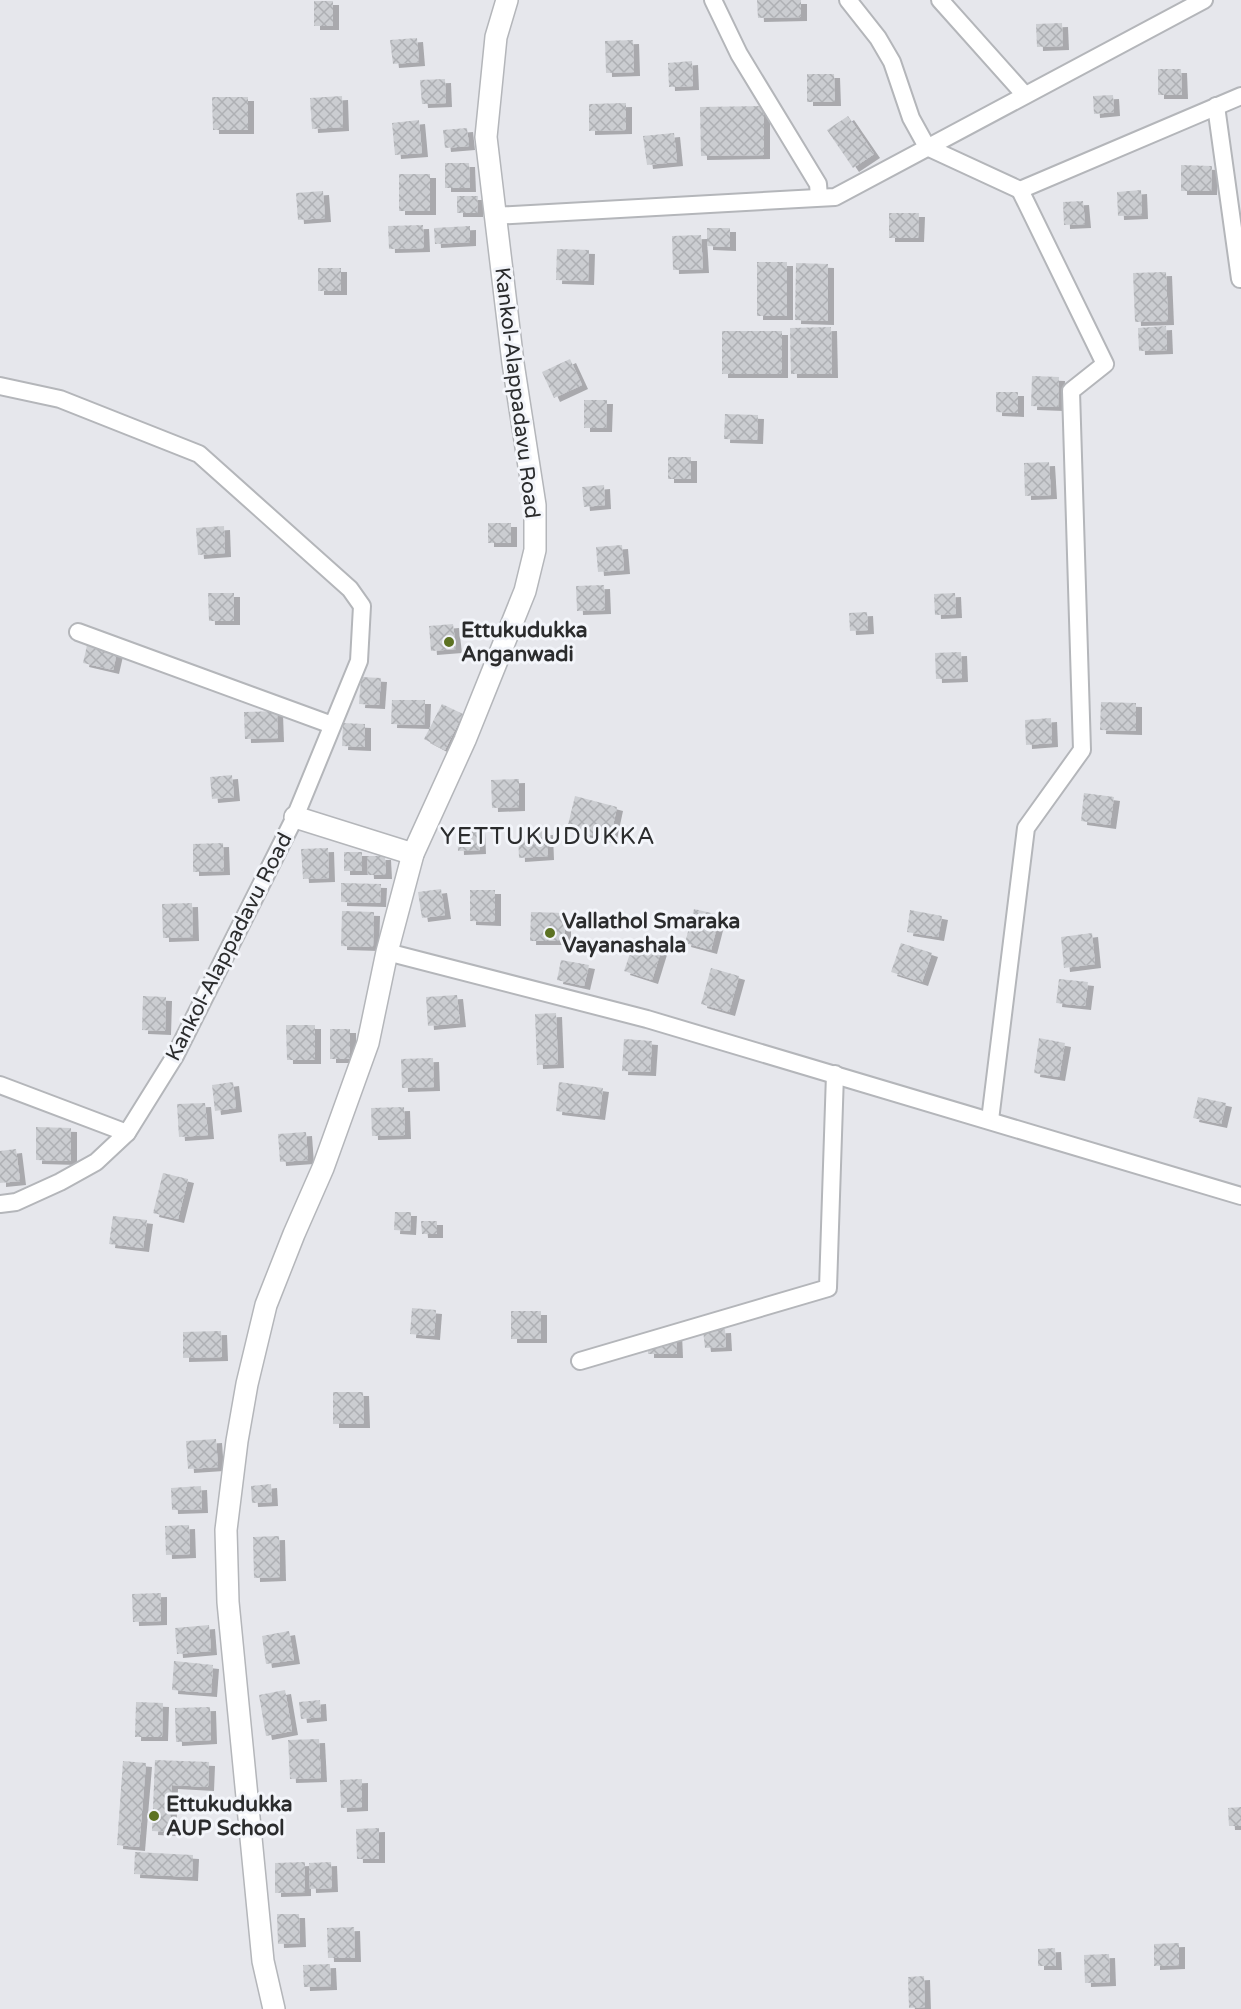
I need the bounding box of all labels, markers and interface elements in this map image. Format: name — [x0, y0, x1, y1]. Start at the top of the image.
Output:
street label: Kankol-Alappadavu Road — [489, 266, 545, 520]
place label: Ettukudukka Anganwadi — [461, 618, 588, 667]
marker: Ettukudukka Anganwadi — [442, 635, 456, 649]
district label: YETTUKUDUKKA — [440, 822, 656, 851]
street label: Kankol-Alappadavu Road — [160, 829, 298, 1065]
place label: Vallathol Smaraka Vayanashala — [562, 909, 740, 958]
marker: Vallathol Smaraka Vayanashala — [543, 926, 557, 940]
place label: Ettukudukka AUP School — [166, 1792, 293, 1841]
marker: Ettukudukka AUP School — [147, 1809, 161, 1823]

